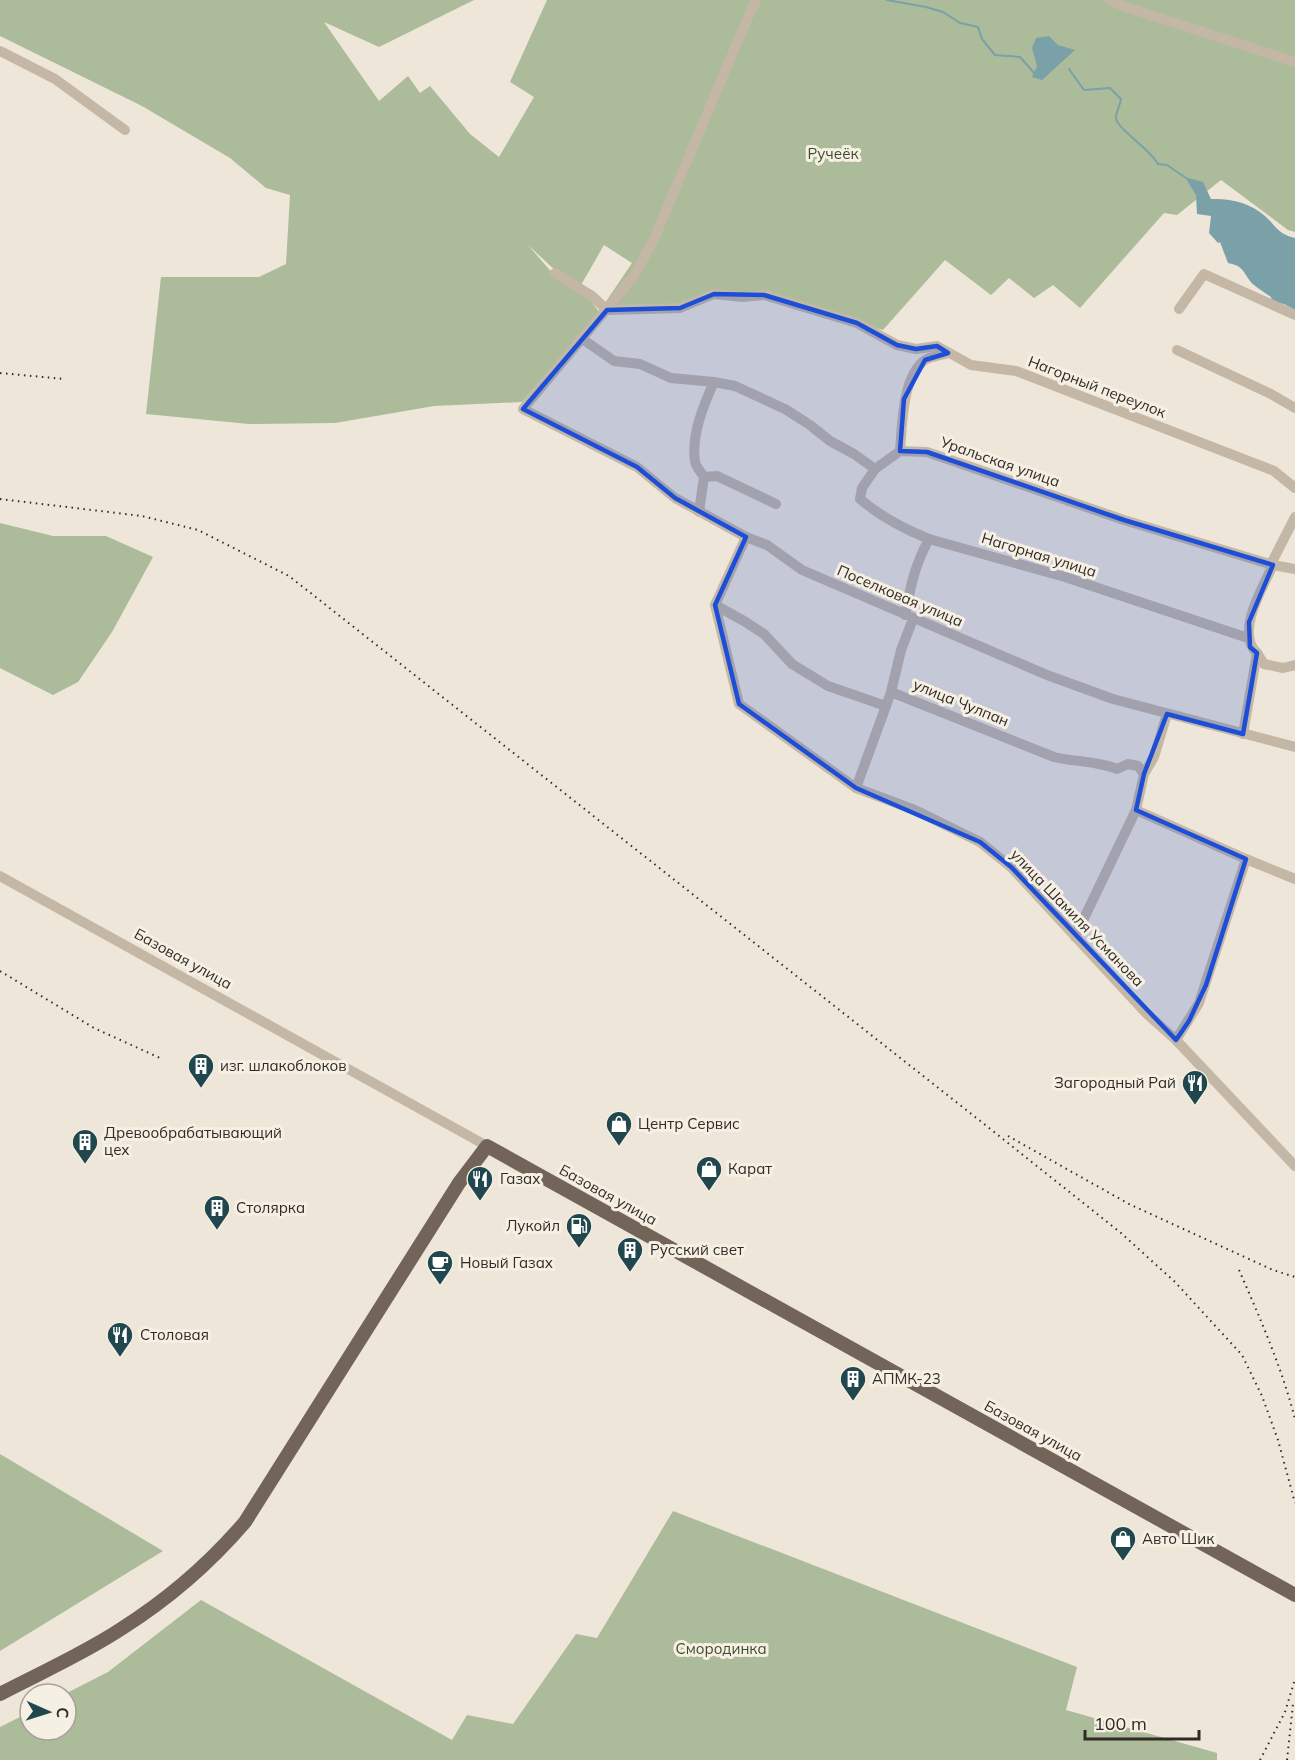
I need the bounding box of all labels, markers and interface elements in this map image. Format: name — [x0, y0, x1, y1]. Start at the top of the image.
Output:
park label: Ручеёк — [807, 144, 859, 163]
street label: Нагорный переулок — [1026, 352, 1170, 422]
street label: Уральская улица — [937, 432, 1062, 491]
street label: Нагорная улица — [979, 528, 1099, 581]
street label: Поселковая улица — [834, 560, 966, 631]
street label: улица Чулпан — [911, 675, 1012, 730]
street label: улица Шамиля Усманова — [1007, 845, 1148, 990]
street label: Базовая улица — [131, 924, 236, 993]
building icon: изг. шлакоблоков — [186, 1051, 216, 1089]
place label: изг. шлакоблоков — [220, 1056, 347, 1075]
restaurant icon: Загородный Рай — [1180, 1068, 1210, 1106]
place label: Загородный Рай — [1054, 1073, 1176, 1092]
shop icon: Центр Сервис — [604, 1109, 634, 1147]
place label: Центр Сервис — [638, 1114, 740, 1133]
place label: Древообрабатывающий цех — [104, 1123, 282, 1159]
building icon: Древообрабатывающий цех — [70, 1127, 100, 1165]
shop icon: Карат — [694, 1154, 724, 1192]
place label: Карат — [728, 1159, 772, 1178]
street label: Базовая улица — [556, 1160, 661, 1229]
restaurant icon: Газах — [465, 1164, 495, 1202]
place label: Газах — [500, 1169, 540, 1188]
building icon: Столярка — [202, 1193, 232, 1231]
place label: Столярка — [236, 1198, 305, 1217]
fuel station icon: Лукойл — [564, 1211, 594, 1249]
place label: Лукойл — [506, 1216, 560, 1235]
building icon: Русский свет — [615, 1235, 645, 1273]
place label: Русский свет — [650, 1240, 744, 1259]
cafe icon: Новый Газах — [425, 1248, 455, 1286]
place label: Новый Газах — [460, 1253, 553, 1272]
restaurant icon: Столовая — [105, 1320, 135, 1358]
place label: Столовая — [140, 1325, 209, 1344]
building icon: АПМК-23 — [838, 1364, 868, 1402]
place label: АПМК-23 — [872, 1369, 941, 1388]
street label: Базовая улица — [981, 1396, 1086, 1465]
shop icon: Авто Шик — [1108, 1524, 1138, 1562]
place label: Авто Шик — [1142, 1529, 1215, 1548]
park label: Смородинка — [675, 1639, 767, 1658]
north arrow — [18, 1682, 78, 1742]
scale bar — [1085, 1703, 1199, 1741]
text: С — [53, 1707, 73, 1719]
text: 100 m — [1094, 1712, 1147, 1735]

